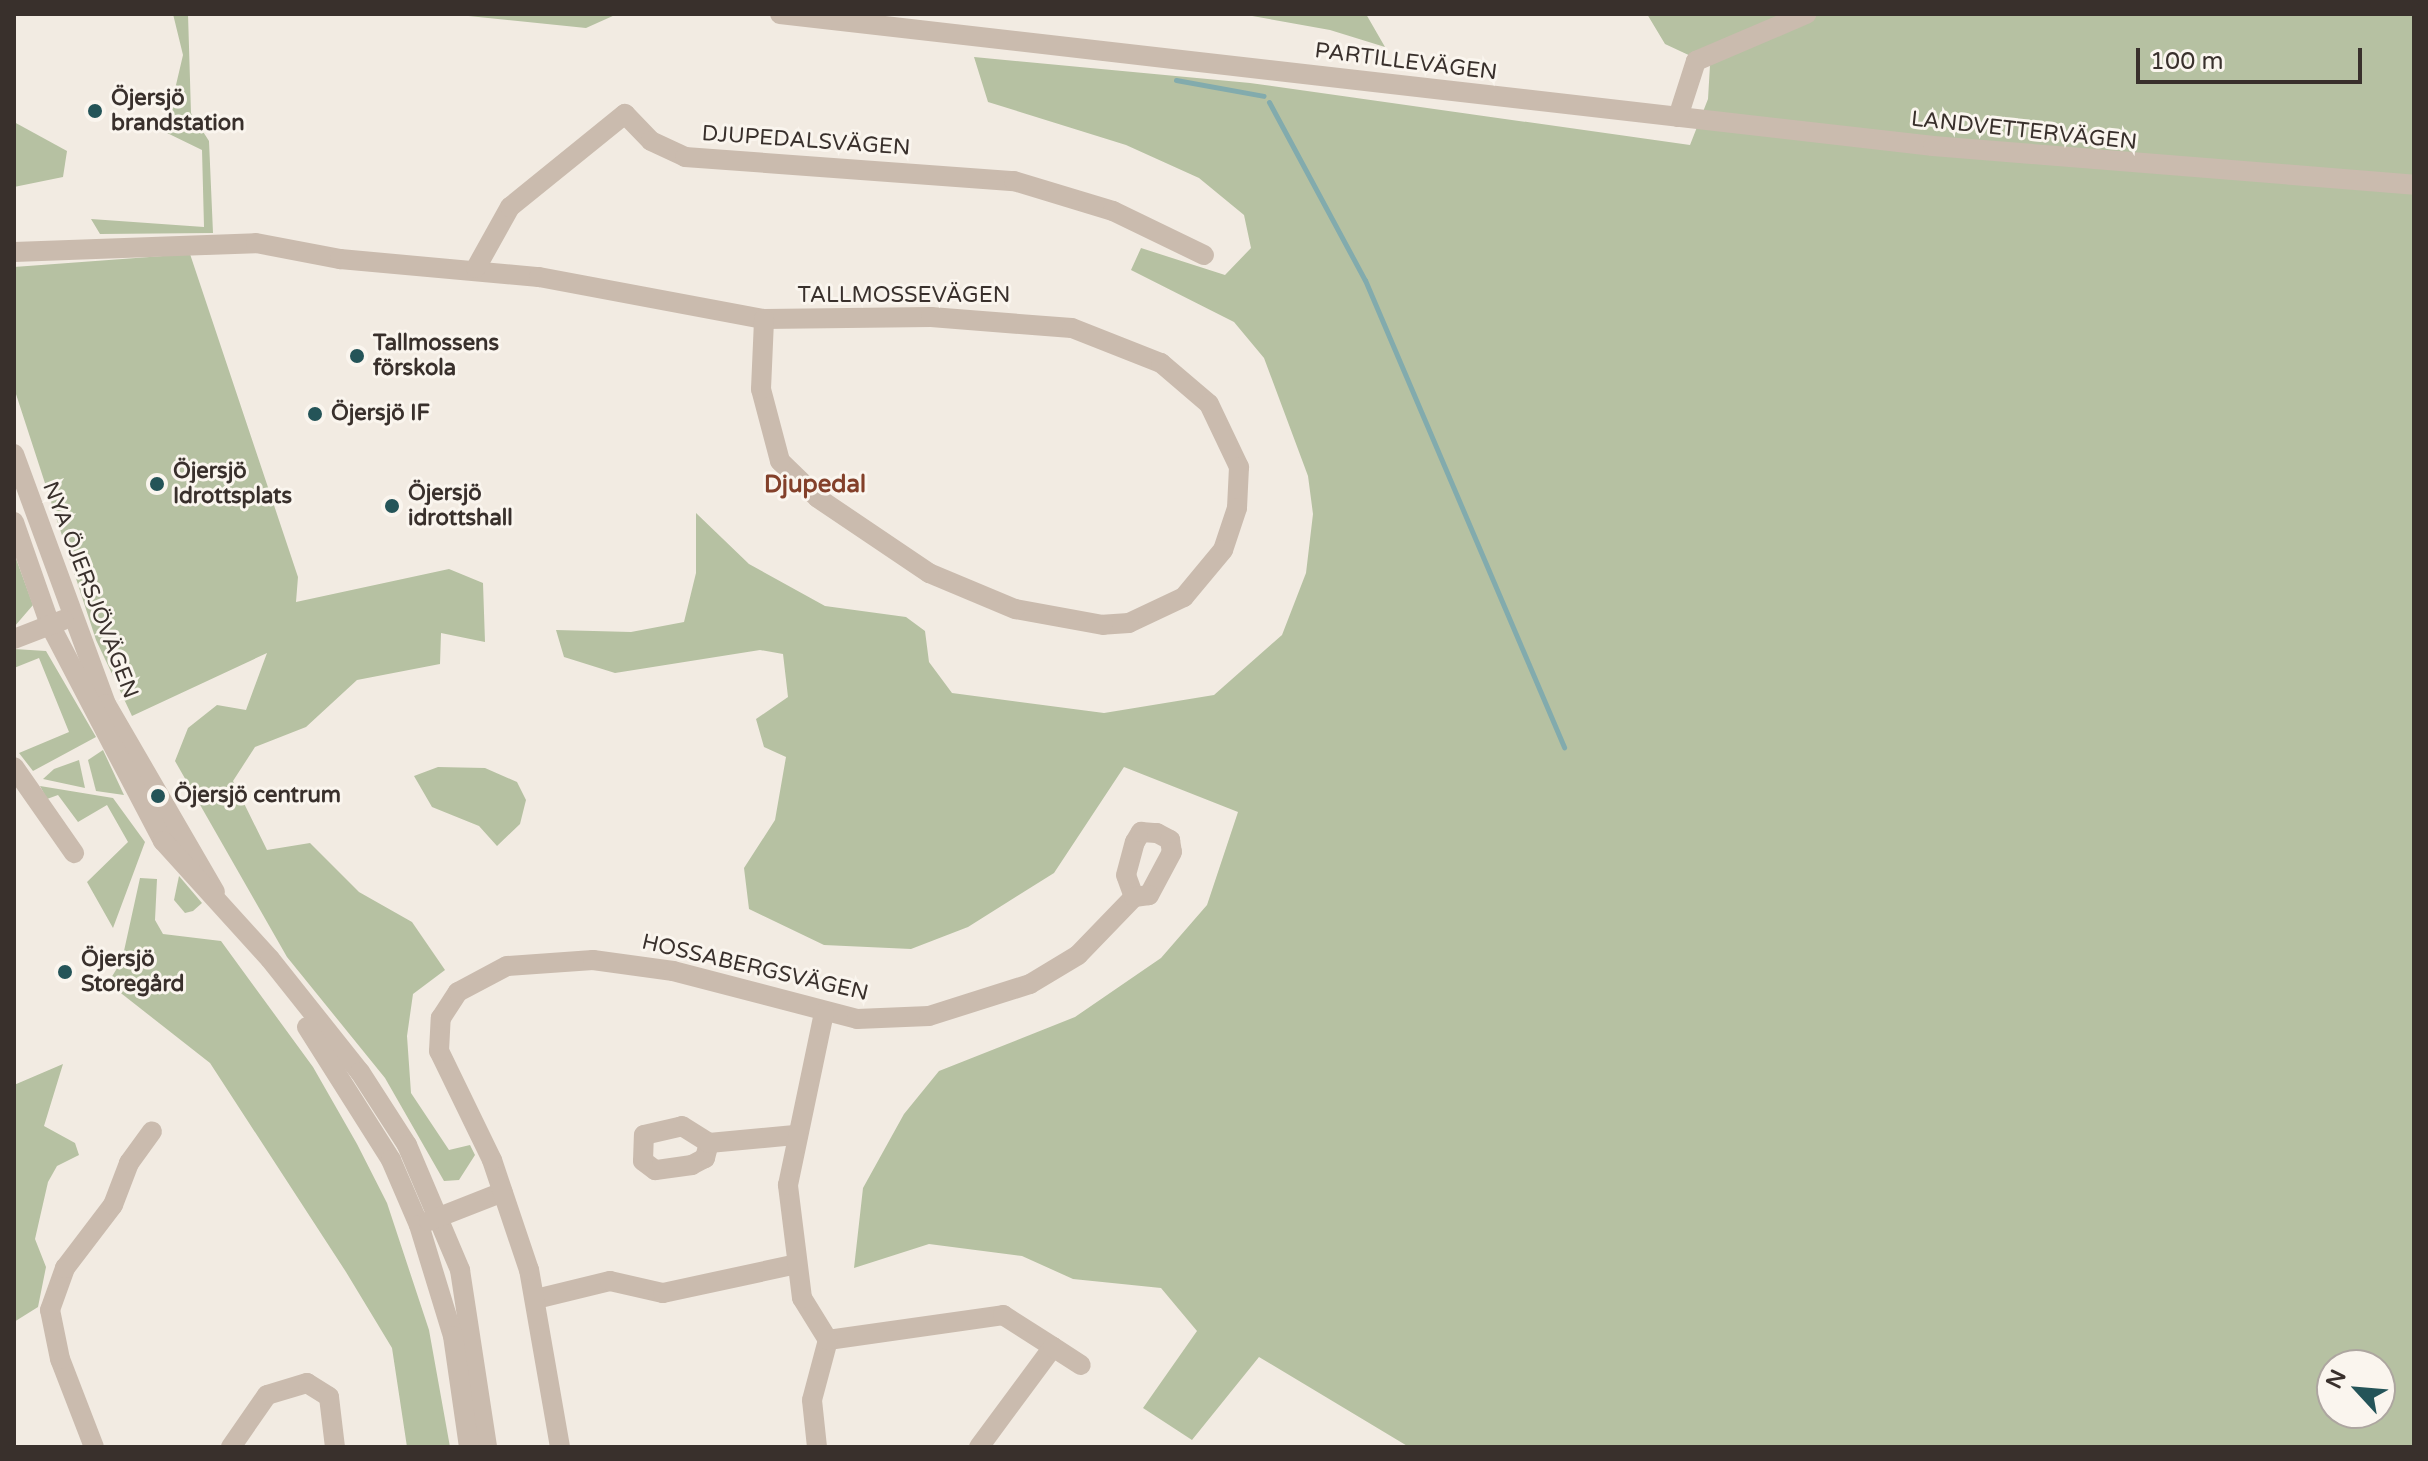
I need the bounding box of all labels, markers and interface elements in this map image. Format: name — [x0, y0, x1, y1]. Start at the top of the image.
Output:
scale bar — [2140, 32, 2366, 82]
street label: PARTILLEVÄGEN — [1313, 38, 1499, 86]
text: 100 m — [2150, 47, 2224, 76]
place label: Öjersjö brandstation — [111, 85, 245, 136]
marker: Öjersjö brandstation — [86, 102, 104, 120]
street label: LANDVETTERVÄGEN — [1910, 106, 2138, 156]
street label: DJUPEDALSVÄGEN — [701, 121, 911, 161]
street label: TALLMOSSEVÄGEN — [798, 283, 1010, 309]
place label: Tallmossens förskola — [373, 330, 499, 382]
marker: Tallmossens förskola — [348, 347, 366, 365]
place label: Öjersjö IF — [331, 401, 430, 427]
marker: Öjersjö IF — [306, 405, 324, 423]
place label: Öjersjö Idrottsplats — [173, 458, 292, 510]
district label: Djupedal — [764, 471, 866, 499]
marker: Öjersjö Idrottsplats — [148, 475, 166, 493]
street label: NYA ÖJERSJÖVÄGEN — [36, 478, 144, 702]
place label: Öjersjö idrottshall — [408, 480, 513, 532]
marker: Öjersjö idrottshall — [383, 497, 401, 515]
place label: Öjersjö centrum — [174, 783, 341, 809]
marker: Öjersjö centrum — [149, 787, 167, 805]
street label: HOSSABERGSVÄGEN — [639, 929, 871, 1007]
place label: Öjersjö Storegård — [81, 946, 184, 998]
marker: Öjersjö Storegård — [56, 963, 74, 981]
north arrow — [2316, 1349, 2396, 1429]
text: N — [2321, 1366, 2352, 1393]

